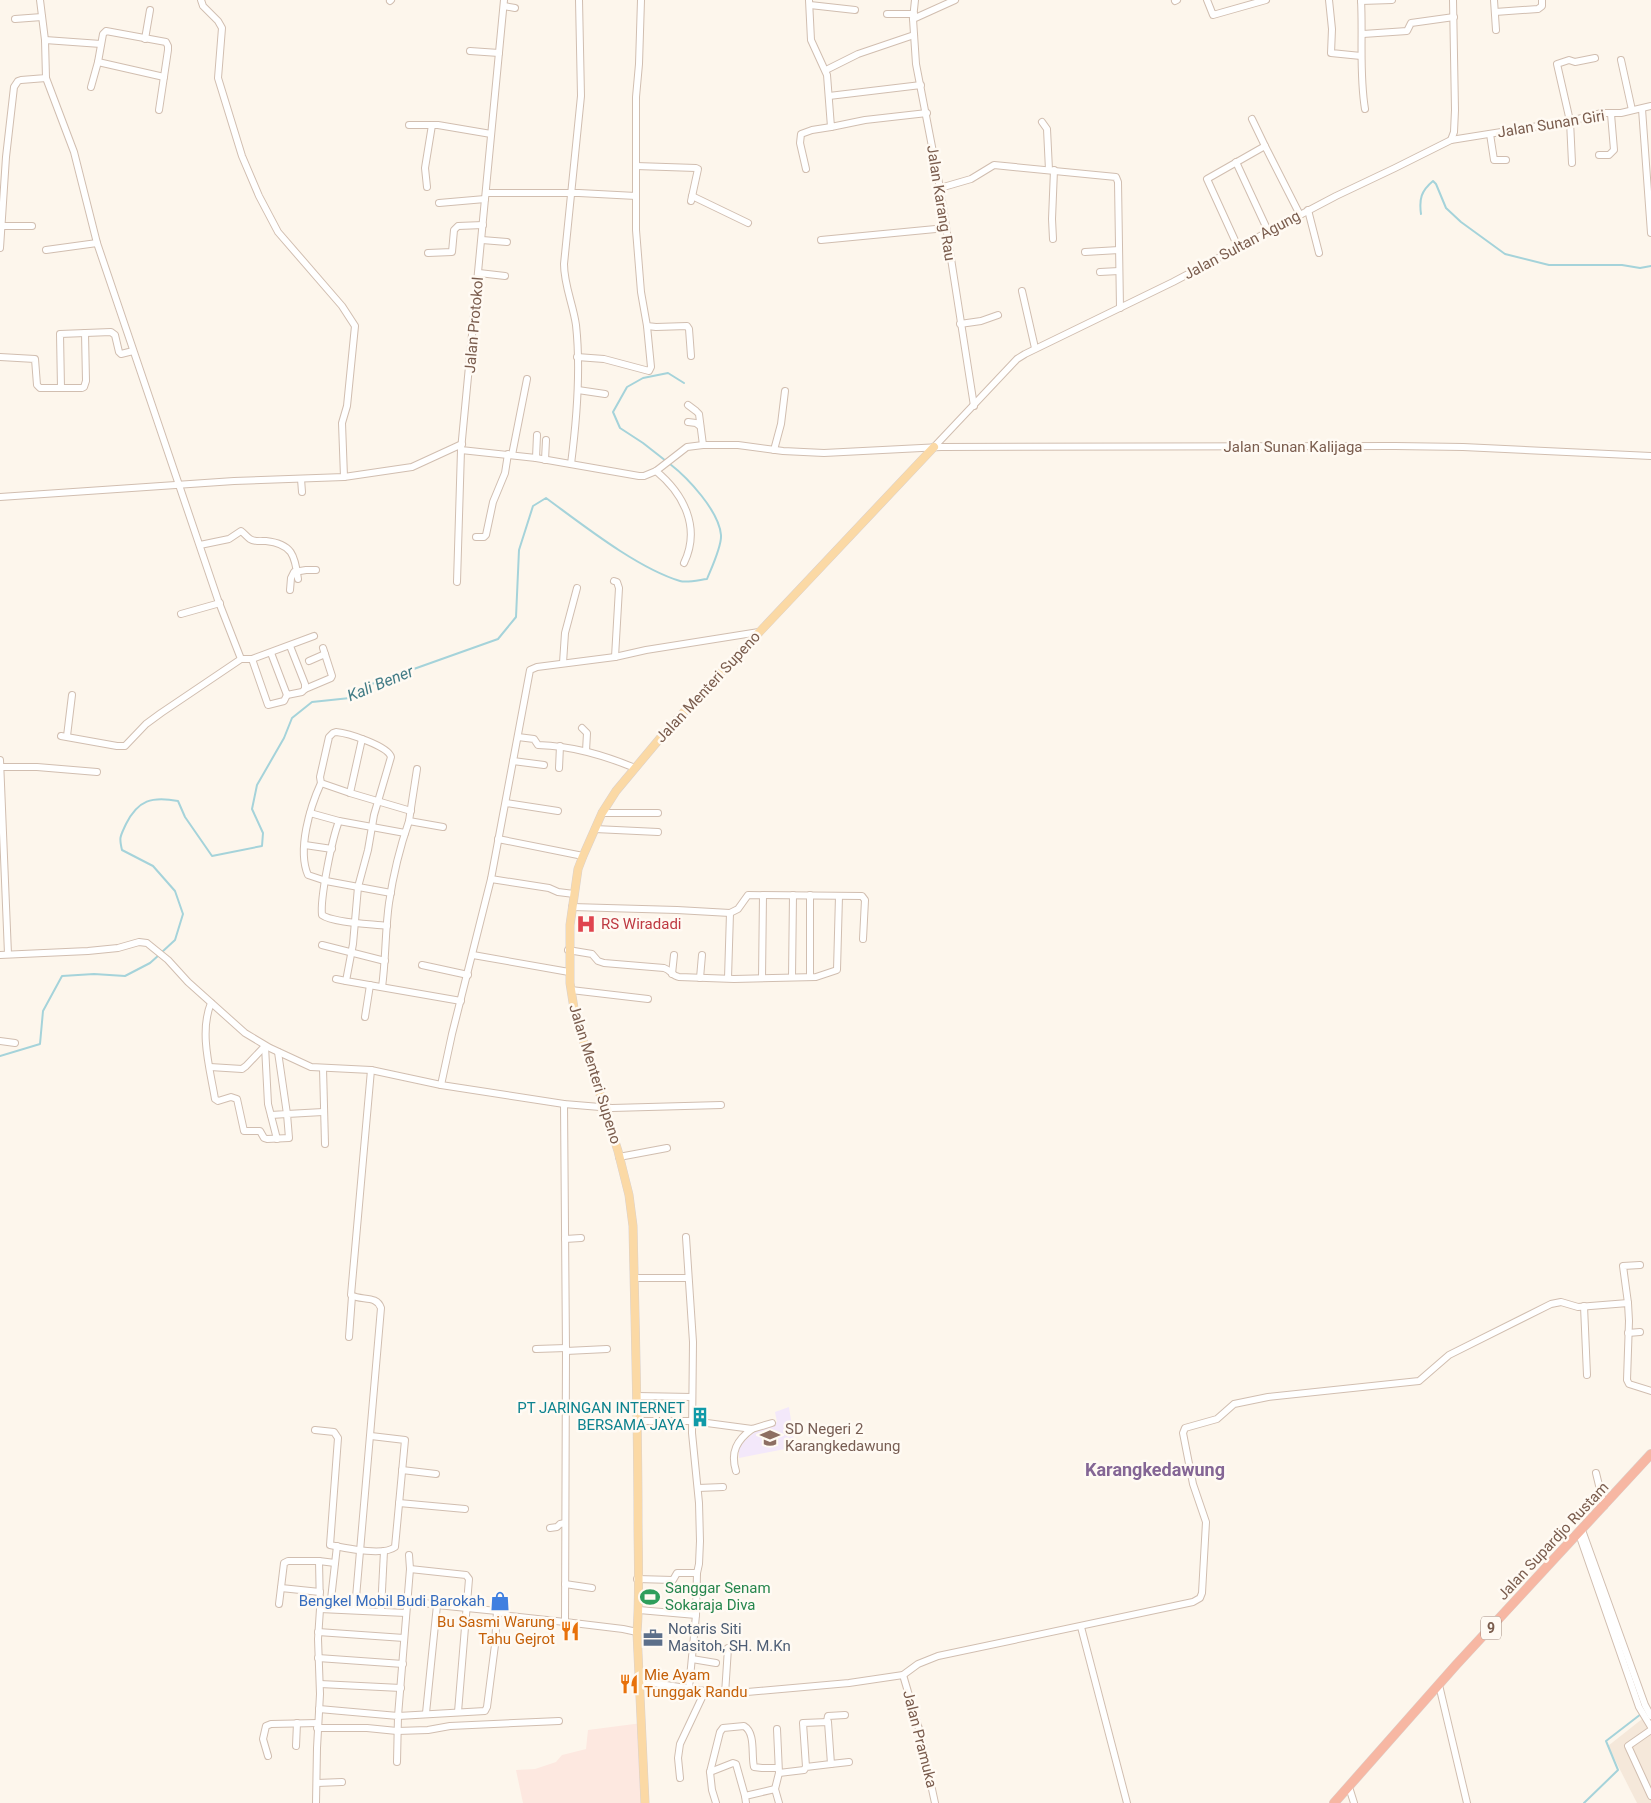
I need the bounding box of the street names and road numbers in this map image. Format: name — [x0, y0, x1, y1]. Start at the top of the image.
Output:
street label: Jalan Sunan Giri — [1496, 107, 1606, 141]
street label: Jalan Karang Rau — [923, 144, 959, 262]
street label: Jalan Sultan Agung — [1181, 207, 1303, 283]
street label: Jalan Protokol — [461, 276, 487, 374]
street label: Jalan Sunan Kalijaga — [1223, 438, 1363, 456]
street label: Jalan Menteri Supeno — [652, 628, 764, 746]
street label: Jalan Menteri Supeno — [565, 1002, 625, 1146]
street label: Jalan Supardjo Rustam — [1494, 1478, 1612, 1604]
road number: 9 — [1481, 1616, 1501, 1640]
street label: Jalan Pramuka — [899, 1688, 941, 1790]

